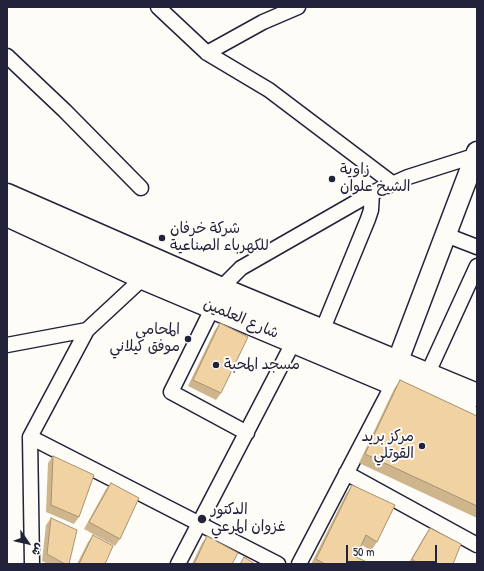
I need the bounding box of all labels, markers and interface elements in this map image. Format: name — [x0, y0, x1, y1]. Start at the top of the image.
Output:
place label: زاوية الشيخ علوان — [340, 161, 410, 196]
marker: زاوية الشيخ علوان — [327, 174, 337, 184]
place label: شركة خرفان للكهرباء الصناعية — [170, 220, 269, 255]
marker: شركة خرفان للكهرباء الصناعية — [157, 233, 167, 243]
street label: شارع العلمين — [201, 295, 281, 343]
place label: المحامي موفق كيلاني — [109, 321, 180, 356]
marker: المحامي موفق كيلاني — [183, 334, 193, 344]
place label: مسجد المحبة — [224, 356, 300, 374]
marker: مسجد المحبة — [211, 360, 221, 370]
place label: مركز بريد القوتلي — [361, 428, 414, 463]
marker: مركز بريد القوتلي — [417, 441, 427, 451]
place label: الدكتور غزوان المرعي — [211, 501, 286, 536]
marker: الدكتور غزوان المرعي — [196, 513, 208, 525]
north arrow — [8, 523, 48, 563]
scale bar — [348, 537, 439, 563]
text: ش — [29, 541, 47, 559]
text: 50 m — [353, 543, 374, 560]

